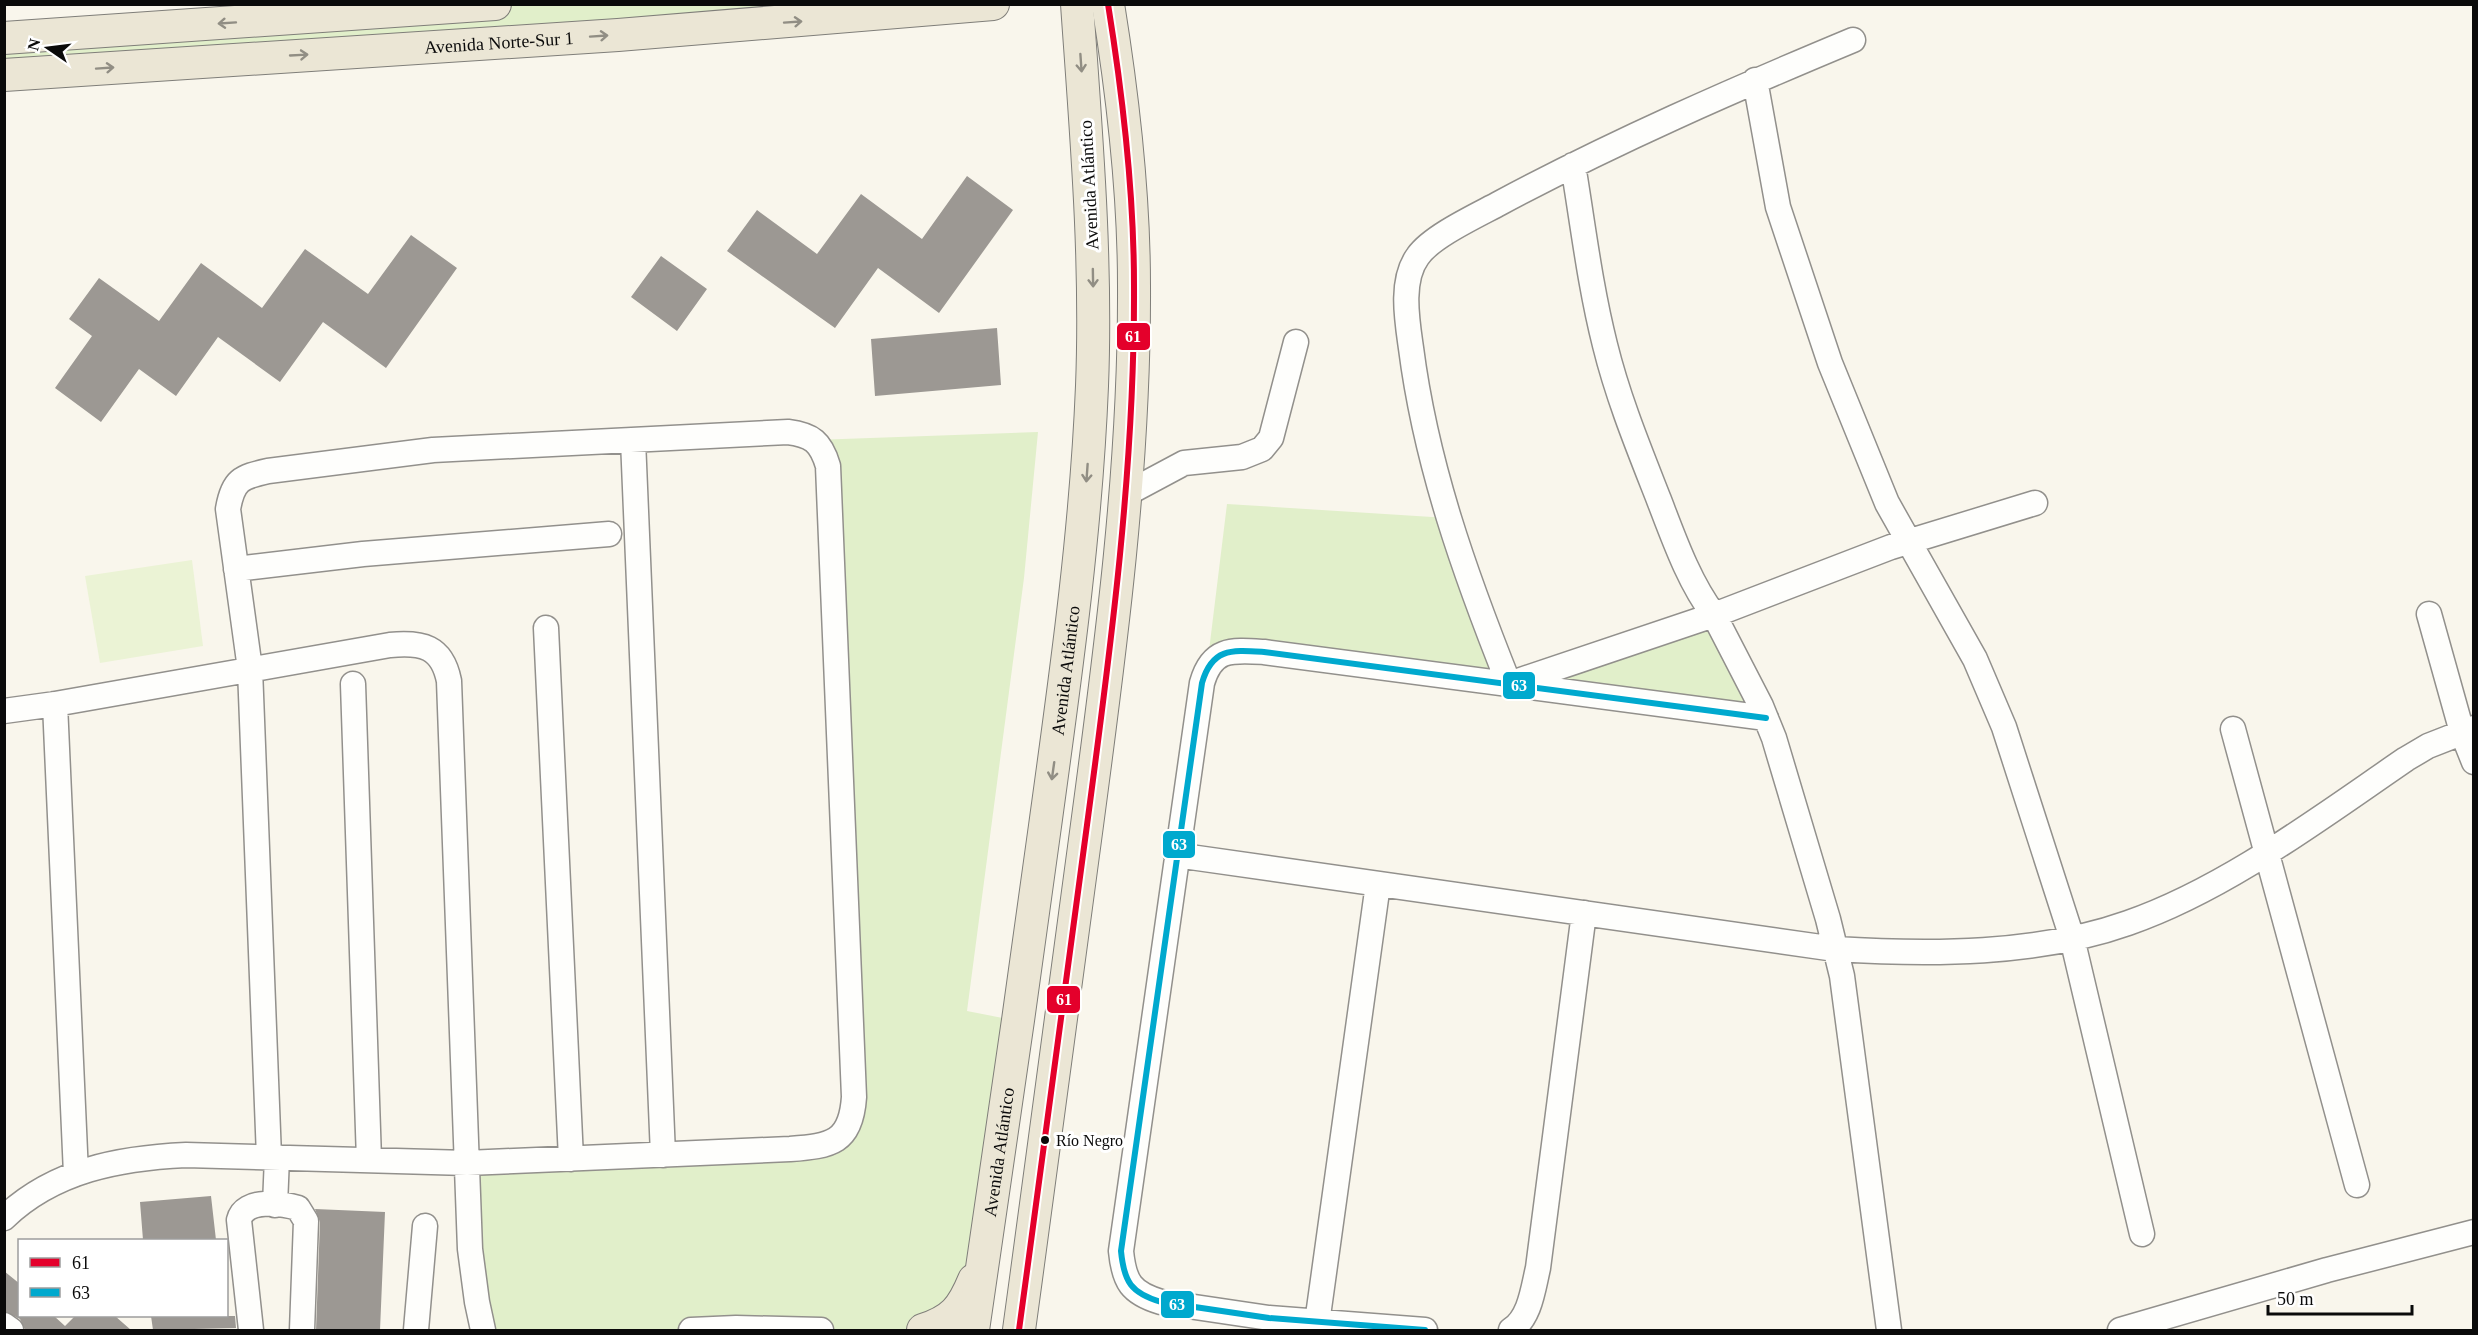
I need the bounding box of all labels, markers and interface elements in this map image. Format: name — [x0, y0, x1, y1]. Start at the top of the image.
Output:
one-way arrow — [783, 16, 803, 27]
north arrow — [18, 18, 78, 78]
one-way arrow — [217, 18, 237, 29]
street label: Avenida Norte-Sur 1 — [424, 28, 574, 58]
one-way arrow — [588, 31, 608, 42]
text: N — [24, 36, 44, 52]
one-way arrow — [289, 49, 309, 60]
one-way arrow — [1076, 52, 1087, 72]
one-way arrow — [94, 62, 114, 73]
street label: Avenida Atlántico — [1076, 119, 1102, 251]
one-way arrow — [1087, 268, 1099, 288]
line badge: 61 — [1116, 322, 1151, 351]
text: 61 — [1125, 328, 1141, 345]
one-way arrow — [1081, 463, 1092, 483]
street label: Avenida Atlántico — [1048, 605, 1084, 736]
line badge: 63 — [1502, 671, 1536, 700]
text: 63 — [1511, 677, 1527, 694]
one-way arrow — [1047, 761, 1058, 781]
line badge: 63 — [1162, 830, 1196, 859]
text: 63 — [1171, 836, 1187, 853]
line badge: 61 — [1046, 985, 1081, 1014]
text: 61 — [1056, 991, 1072, 1008]
street label: Avenida Atlántico — [980, 1086, 1018, 1218]
place label: Río Negro — [1056, 1132, 1123, 1150]
marker: Río Negro — [1039, 1134, 1051, 1146]
legend — [18, 1239, 228, 1317]
text: 61 — [72, 1253, 90, 1273]
scale bar — [2268, 1278, 2412, 1316]
text: 63 — [72, 1283, 90, 1303]
text: 50 m — [2277, 1289, 2314, 1309]
line badge: 63 — [1160, 1290, 1195, 1319]
text: 63 — [1169, 1296, 1185, 1313]

